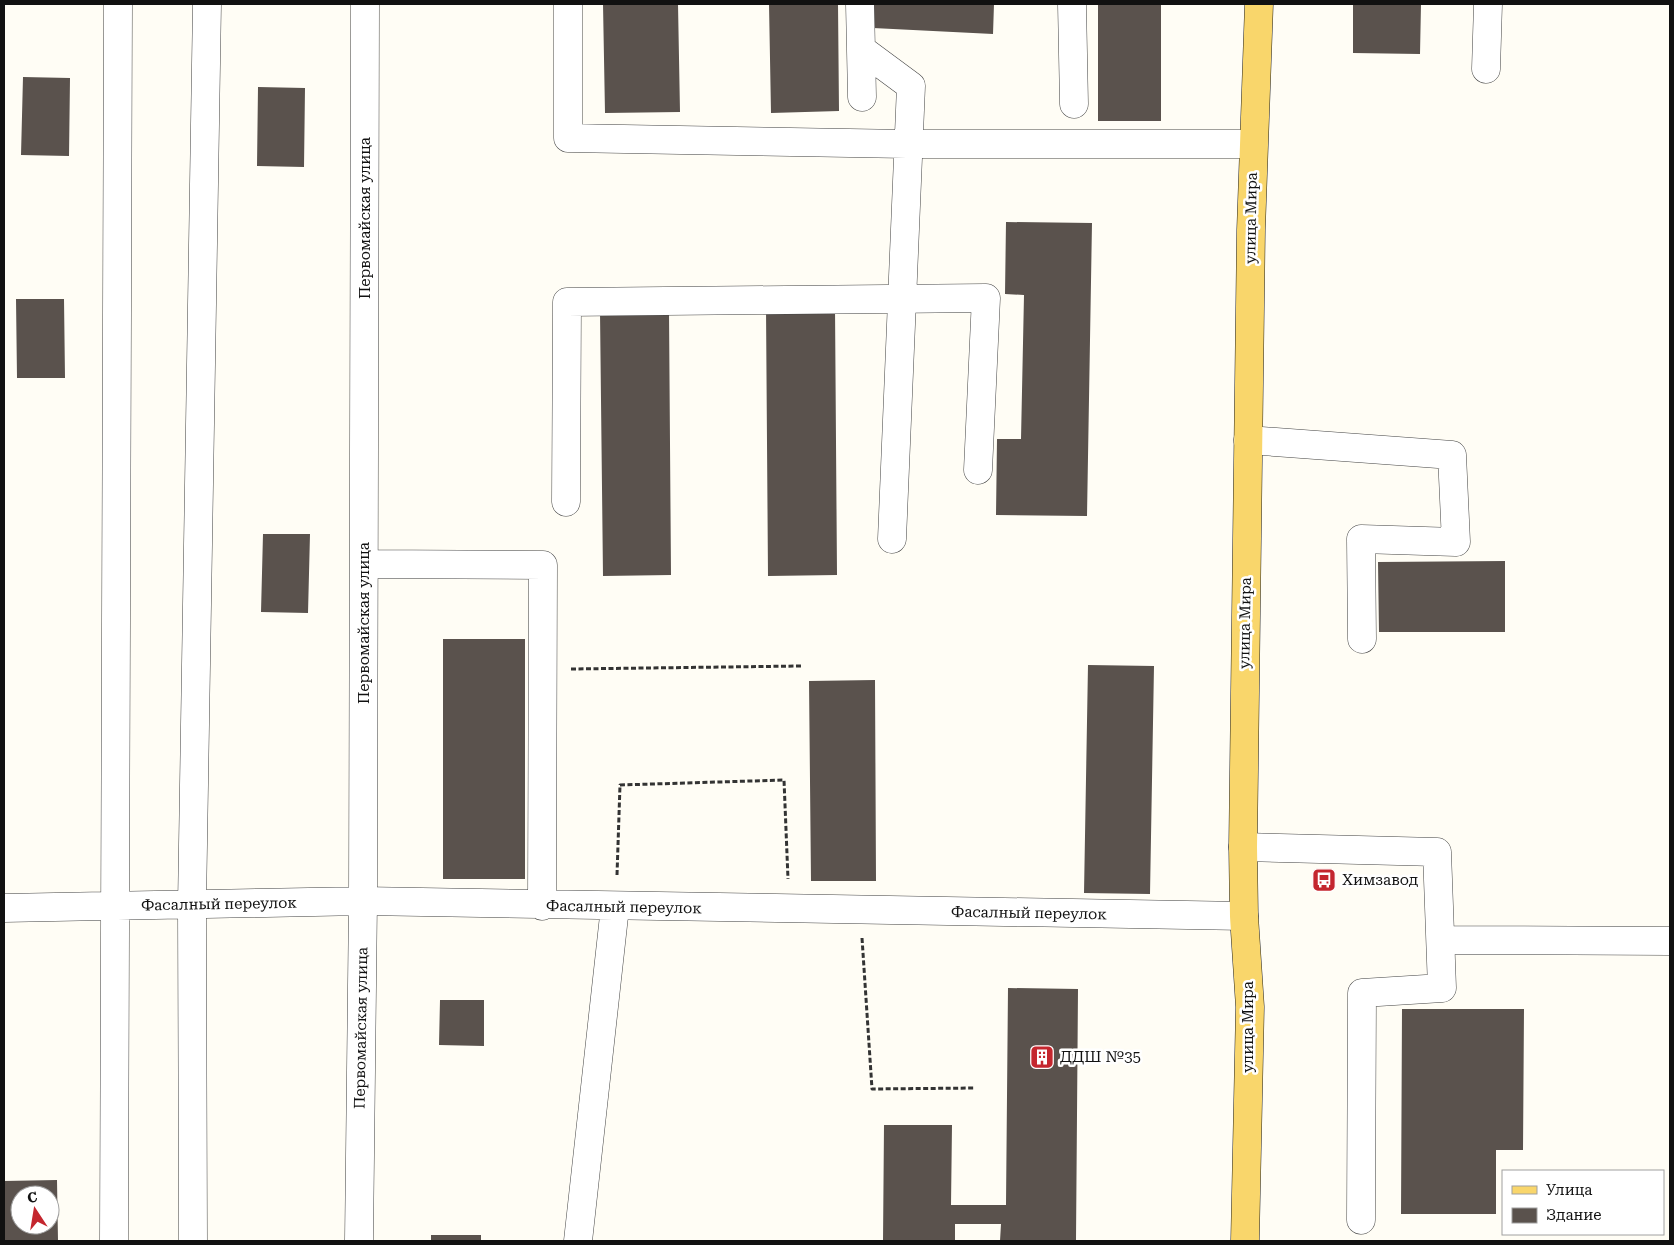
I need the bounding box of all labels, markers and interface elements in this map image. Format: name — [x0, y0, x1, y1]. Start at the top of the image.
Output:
street label: Первомайская улица — [356, 137, 374, 299]
street label: улица Мира — [1241, 172, 1261, 264]
street label: Первомайская улица — [355, 542, 373, 704]
street label: улица Мира — [1235, 577, 1255, 669]
bus stop icon: Химзавод — [1311, 867, 1337, 893]
place label: Химзавод — [1342, 871, 1419, 889]
street label: Фасалный переулок — [141, 894, 298, 914]
street label: Фасалный переулок — [546, 897, 703, 917]
street label: Фасалный переулок — [951, 903, 1108, 923]
street label: Первомайская улица — [351, 947, 371, 1109]
street label: улица Мира — [1239, 981, 1257, 1073]
building icon: ДДШ №35 — [1029, 1044, 1055, 1070]
place label: ДДШ №35 — [1060, 1048, 1141, 1066]
legend — [1502, 1170, 1664, 1235]
text: Улица — [1546, 1181, 1592, 1199]
north arrow — [10, 1185, 60, 1235]
text: С — [26, 1188, 39, 1206]
text: Здание — [1546, 1206, 1602, 1224]

